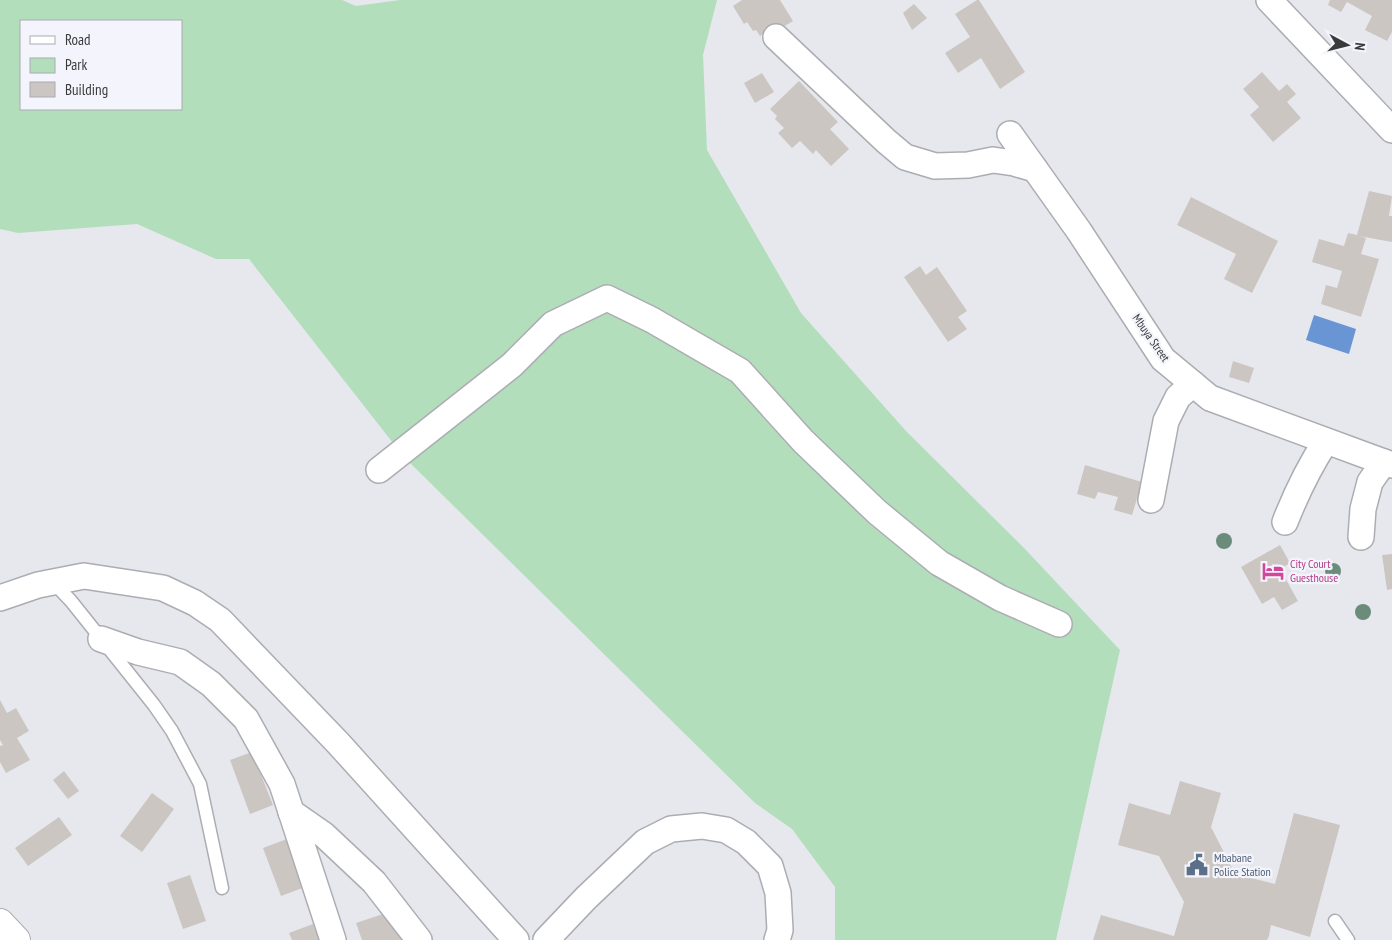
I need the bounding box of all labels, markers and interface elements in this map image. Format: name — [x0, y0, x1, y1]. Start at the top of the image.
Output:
legend — [20, 20, 182, 110]
north arrow — [1322, 20, 1372, 70]
text: Road — [65, 30, 91, 49]
text: N — [1351, 42, 1369, 51]
text: Park — [65, 55, 87, 74]
text: Building — [65, 80, 108, 99]
street label: Mbuya Street — [1130, 311, 1174, 365]
place label: City Court Guesthouse — [1290, 556, 1338, 585]
hotel icon: City Court Guesthouse — [1260, 558, 1286, 584]
place label: Mbabane Police Station — [1214, 850, 1271, 879]
public building icon: Mbabane Police Station — [1184, 852, 1210, 878]

